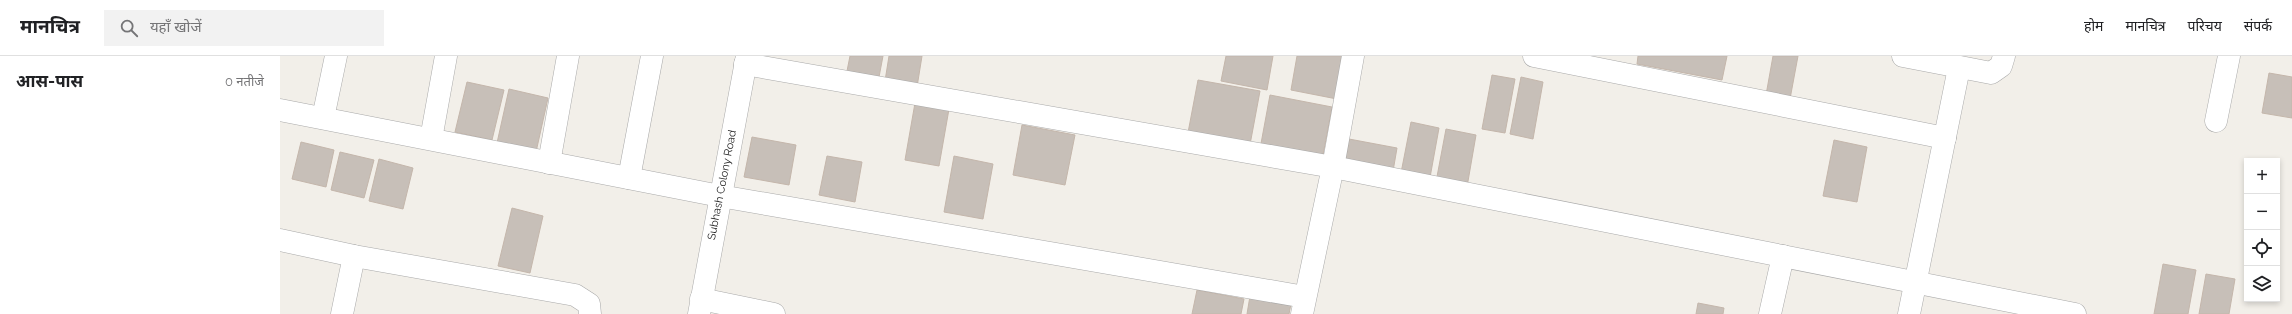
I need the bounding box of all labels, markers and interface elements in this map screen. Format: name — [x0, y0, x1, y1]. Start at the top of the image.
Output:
search box — [104, 10, 384, 46]
text: मानचित्र — [20, 15, 80, 37]
icon: search — [118, 17, 140, 39]
text: यहाँ खोजें — [150, 18, 202, 36]
text: होम — [2084, 18, 2103, 34]
text: मानचित्र — [2125, 18, 2166, 34]
text: परिचय — [2188, 18, 2222, 34]
text: संपर्क — [2244, 18, 2272, 34]
text: आस-पास — [16, 71, 83, 91]
text: 0 नतीजे — [225, 74, 264, 89]
street label: Subhash Colony Road — [705, 129, 739, 241]
map controls — [2244, 158, 2280, 302]
button: + — [2244, 158, 2280, 194]
button: − — [2244, 194, 2280, 230]
button: locate — [2244, 230, 2280, 266]
button: layers — [2244, 266, 2280, 302]

